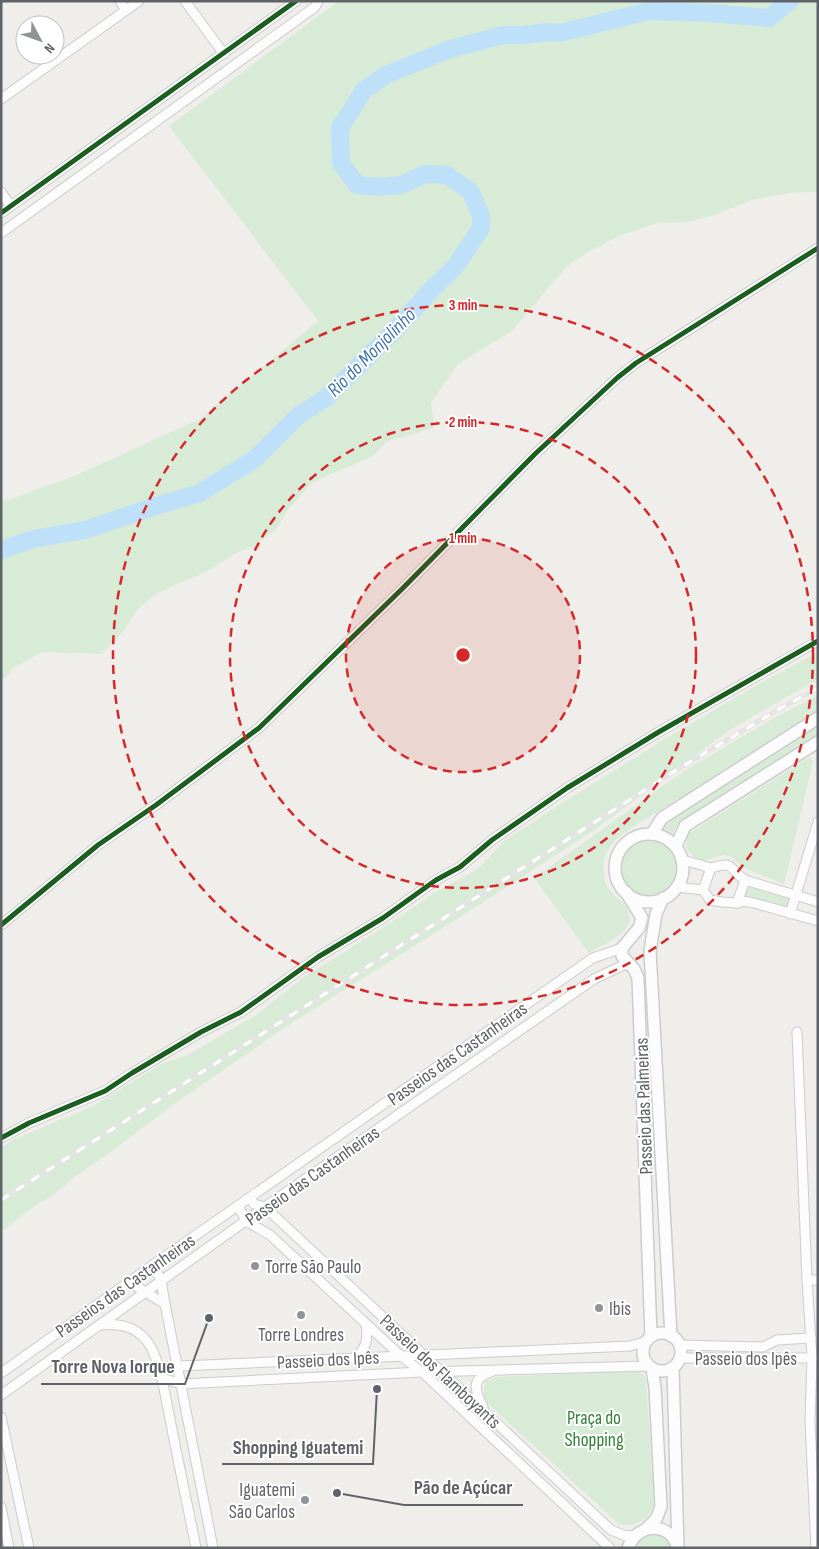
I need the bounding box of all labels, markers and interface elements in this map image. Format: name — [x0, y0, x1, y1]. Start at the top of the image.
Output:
north arrow — [15, 15, 65, 65]
text: N — [41, 40, 58, 57]
text: 3 min — [449, 296, 477, 315]
water label: Rio do Monjolinho — [322, 303, 421, 402]
text: 2 min — [449, 413, 477, 432]
text: 1 min — [449, 529, 477, 548]
centre of rings — [454, 646, 472, 664]
street label: Passeios das Castanheiras — [384, 997, 532, 1111]
street label: Passeio das Palmeiras — [631, 1037, 658, 1175]
street label: Passeio das Castanheiras — [241, 1121, 384, 1231]
street label: Passeios das Castanheiras — [52, 1229, 200, 1343]
place label: Torre São Paulo — [265, 1256, 361, 1279]
marker: Torre São Paulo — [249, 1260, 261, 1272]
place label: Ibis — [609, 1298, 631, 1321]
marker: Ibis — [593, 1302, 605, 1314]
marker: Torre Londres — [295, 1309, 307, 1321]
street label: Passeio dos Flamboyants — [375, 1310, 505, 1434]
place label: Torre Londres — [258, 1324, 344, 1347]
street label: Passeio dos Ipês — [276, 1346, 380, 1375]
street label: Passeio dos Ipês — [695, 1348, 797, 1371]
callout: Torre Nova Iorque — [41, 1349, 185, 1384]
text: Torre Nova Iorque — [51, 1355, 175, 1379]
park label: Praça do Shopping — [564, 1407, 624, 1452]
callout: Shopping Iguatemi — [222, 1429, 373, 1464]
text: Shopping Iguatemi — [233, 1436, 363, 1460]
callout: Pão de Açúcar — [404, 1470, 523, 1505]
text: Pão de Açúcar — [414, 1476, 512, 1500]
place label: Iguatemi São Carlos — [229, 1479, 295, 1524]
marker: Iguatemi São Carlos — [299, 1494, 311, 1506]

